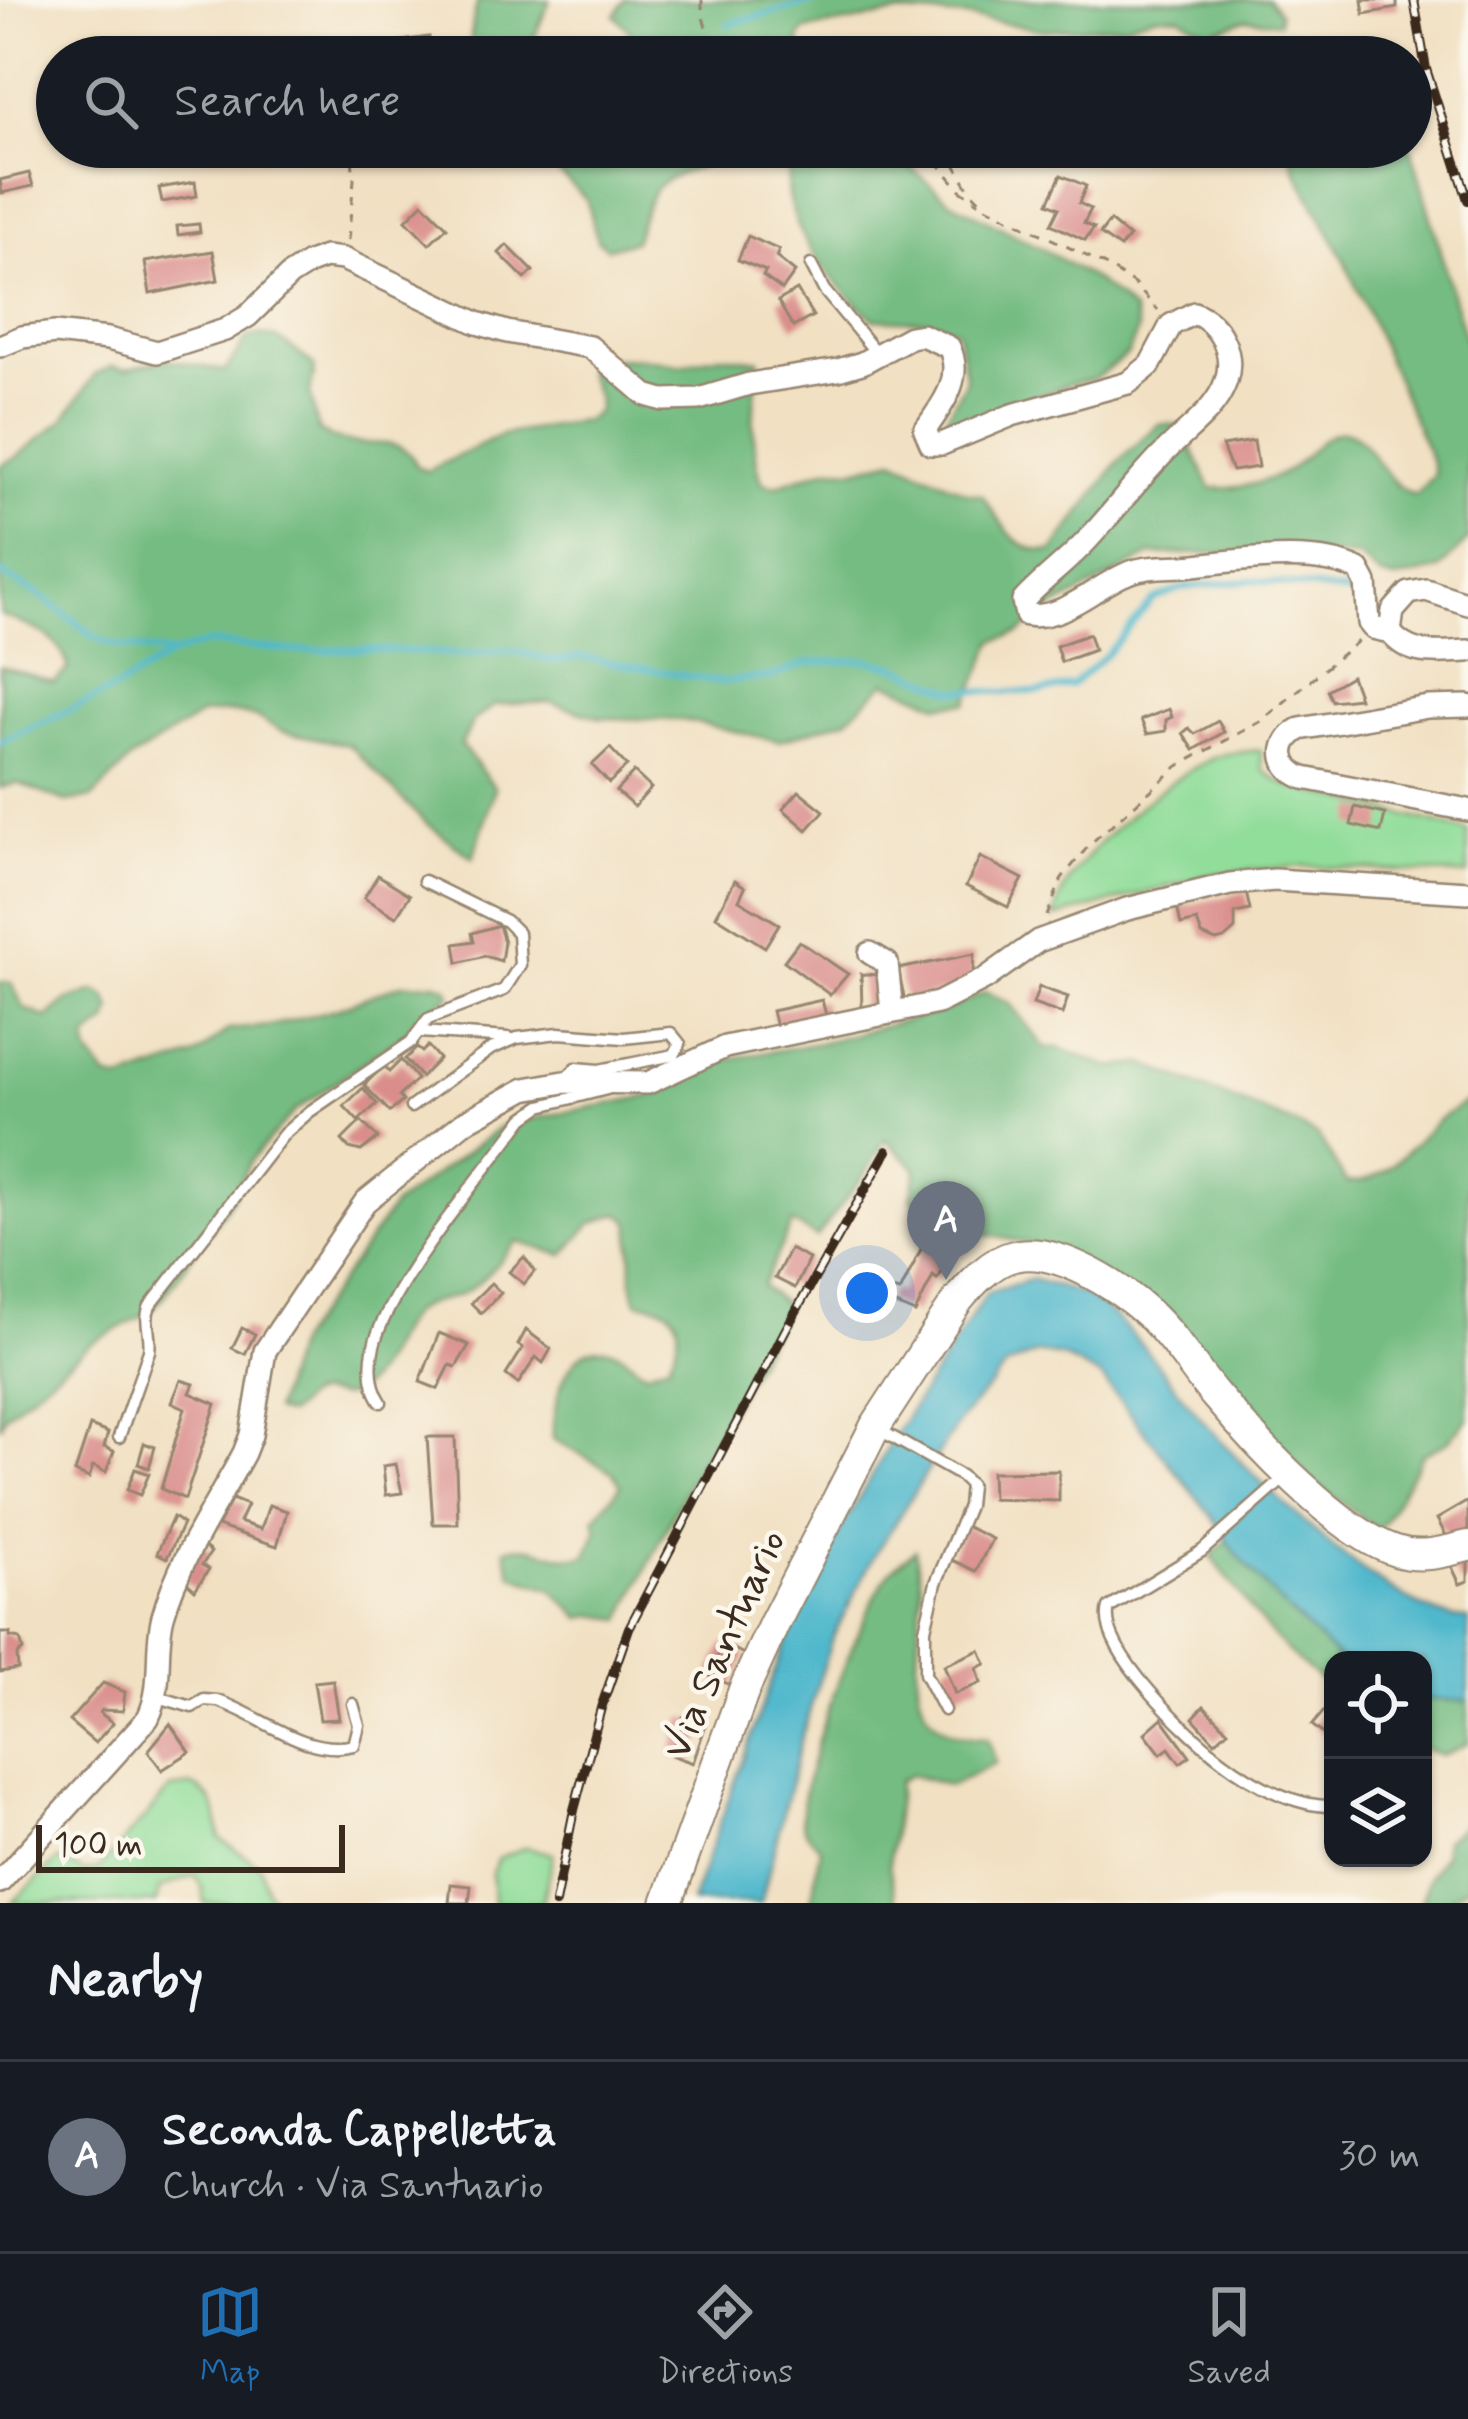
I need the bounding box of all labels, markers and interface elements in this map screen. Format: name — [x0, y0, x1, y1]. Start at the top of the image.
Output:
search box — [36, 36, 1432, 168]
icon: search — [78, 69, 144, 135]
text: Search here — [174, 73, 401, 132]
pin: A — [907, 1181, 985, 1280]
your location — [837, 1263, 897, 1323]
street label: Via Santuario — [650, 1522, 800, 1768]
map controls — [1324, 1651, 1432, 1867]
button: locate — [1324, 1651, 1432, 1759]
button: layers — [1324, 1759, 1432, 1867]
scale bar — [36, 1819, 345, 1872]
text: 100 m — [54, 1824, 143, 1868]
text: Nearby — [48, 1948, 203, 2014]
text: Seconda Cappelletta — [162, 2102, 557, 2161]
text: A — [74, 2131, 100, 2182]
text: 30 m — [1338, 2131, 1420, 2182]
text: Church · Via Santuario — [162, 2161, 544, 2212]
tab: Map — [197, 2279, 263, 2395]
tab: Directions — [657, 2279, 793, 2395]
tab: Saved — [1187, 2279, 1271, 2395]

